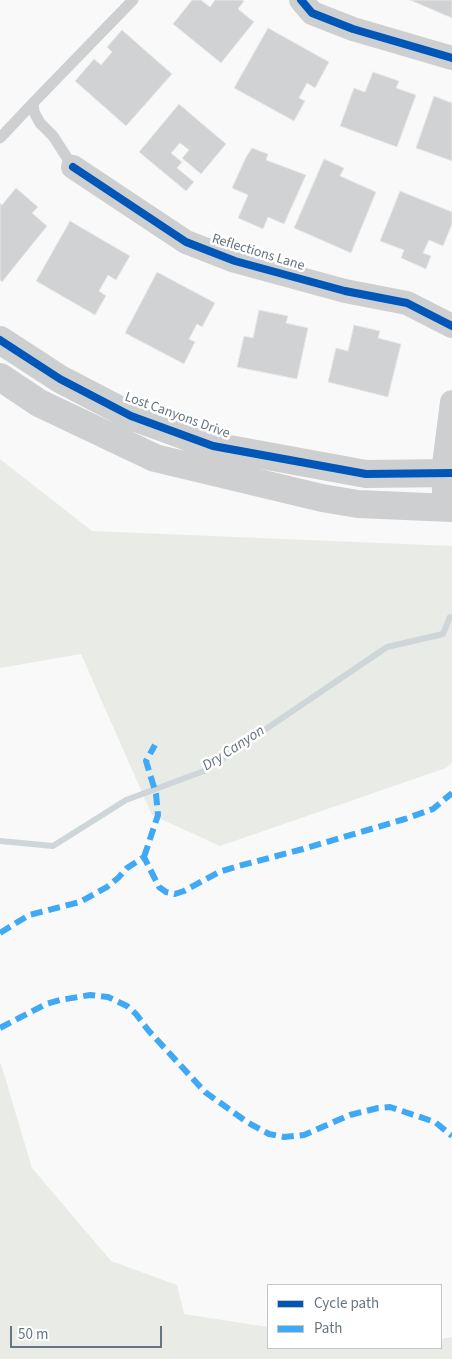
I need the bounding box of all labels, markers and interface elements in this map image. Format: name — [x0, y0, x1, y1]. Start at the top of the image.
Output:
street label: Reflections Lane — [210, 231, 306, 275]
street label: Lost Canyons Drive — [122, 389, 232, 443]
water label: Dry Canyon — [200, 722, 268, 776]
legend — [267, 1284, 442, 1349]
text: Cycle path — [314, 1293, 379, 1314]
scale bar — [12, 1316, 165, 1348]
text: Path — [314, 1318, 342, 1339]
text: 50 m — [18, 1324, 48, 1345]

